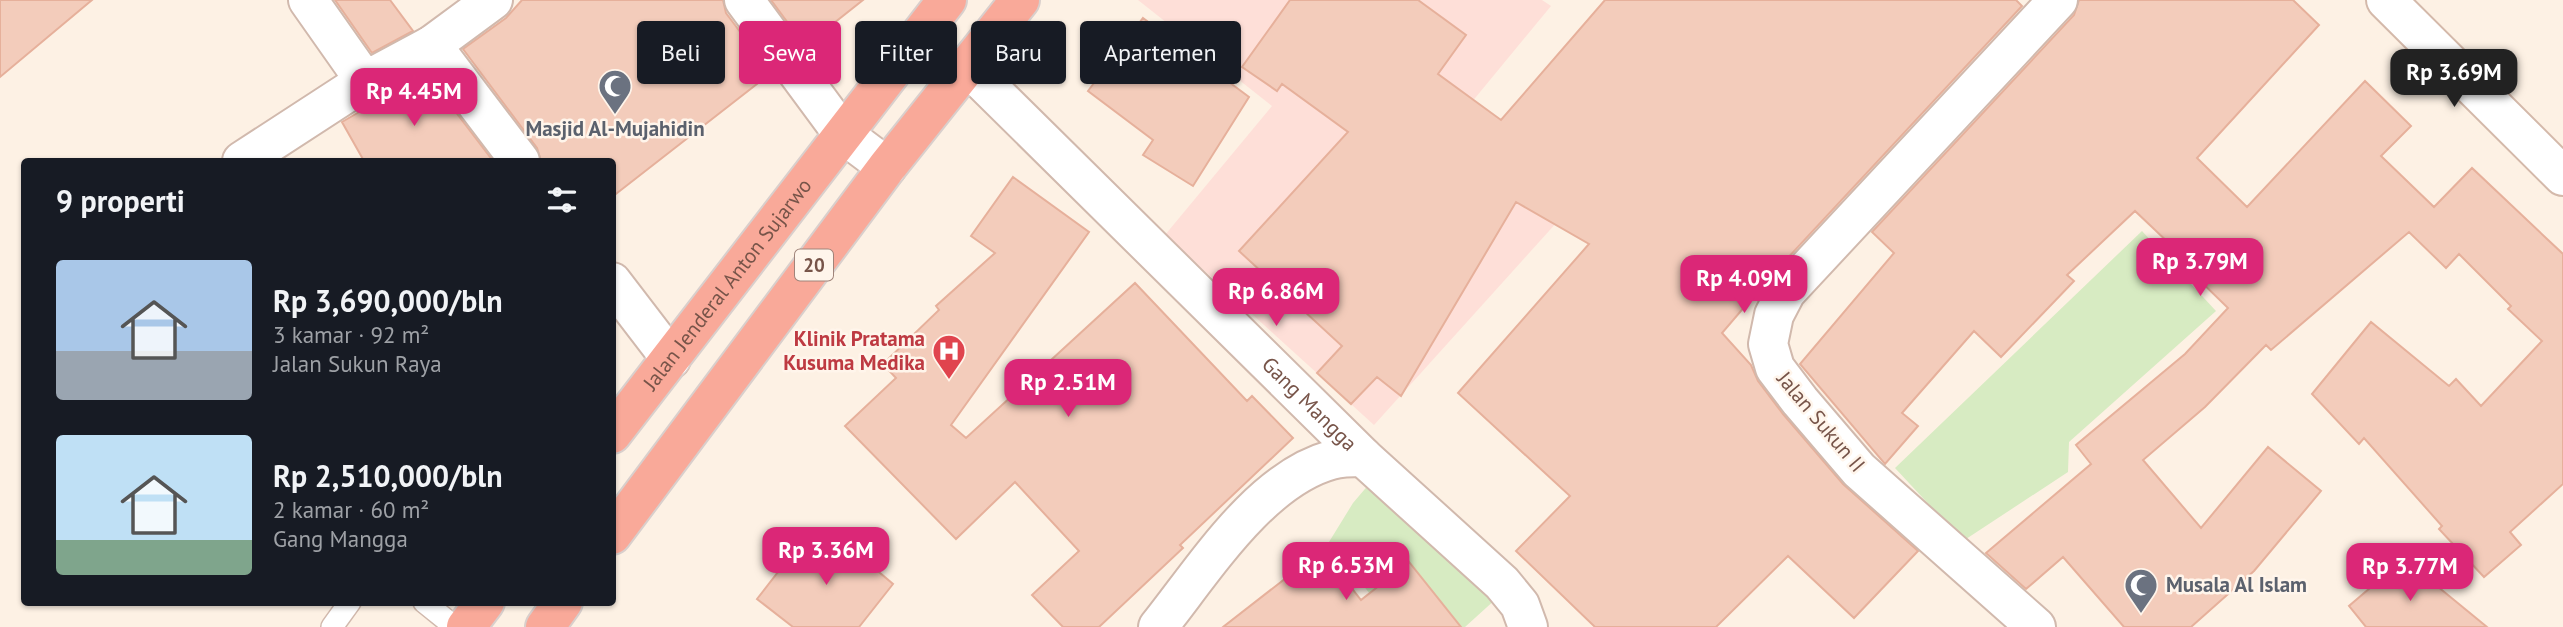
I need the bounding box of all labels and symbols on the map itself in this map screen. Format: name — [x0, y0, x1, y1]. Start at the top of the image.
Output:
pin: Rp 3.69M — [2382, 50, 2526, 109]
mosque icon: Masjid Al-Mujahidin — [596, 67, 634, 116]
pin: Rp 4.45M — [342, 68, 486, 128]
place label: Masjid Al-Mujahidin — [525, 115, 705, 142]
street label: Jalan Jenderal Anton Sujarwo — [636, 173, 817, 396]
pin: Rp 3.79M — [2128, 238, 2272, 298]
road number: 20 — [795, 249, 833, 280]
pin: Rp 4.09M — [1672, 256, 1816, 315]
pin: Rp 6.86M — [1204, 268, 1348, 328]
place label: Klinik Pratama Kusuma Medika — [783, 325, 925, 376]
hospital icon: Klinik Pratama Kusuma Medika — [930, 332, 968, 381]
street label: Gang Mangga — [1256, 351, 1363, 456]
pin: Rp 2.51M — [996, 360, 1140, 419]
street label: Jalan Sukun II — [1771, 365, 1871, 478]
pin: Rp 3.36M — [754, 528, 898, 587]
pin: Rp 6.53M — [1274, 542, 1418, 602]
pin: Rp 3.77M — [2338, 544, 2482, 603]
mosque icon: Musala Al Islam — [2122, 566, 2160, 615]
place label: Musala Al Islam — [2166, 571, 2307, 598]

